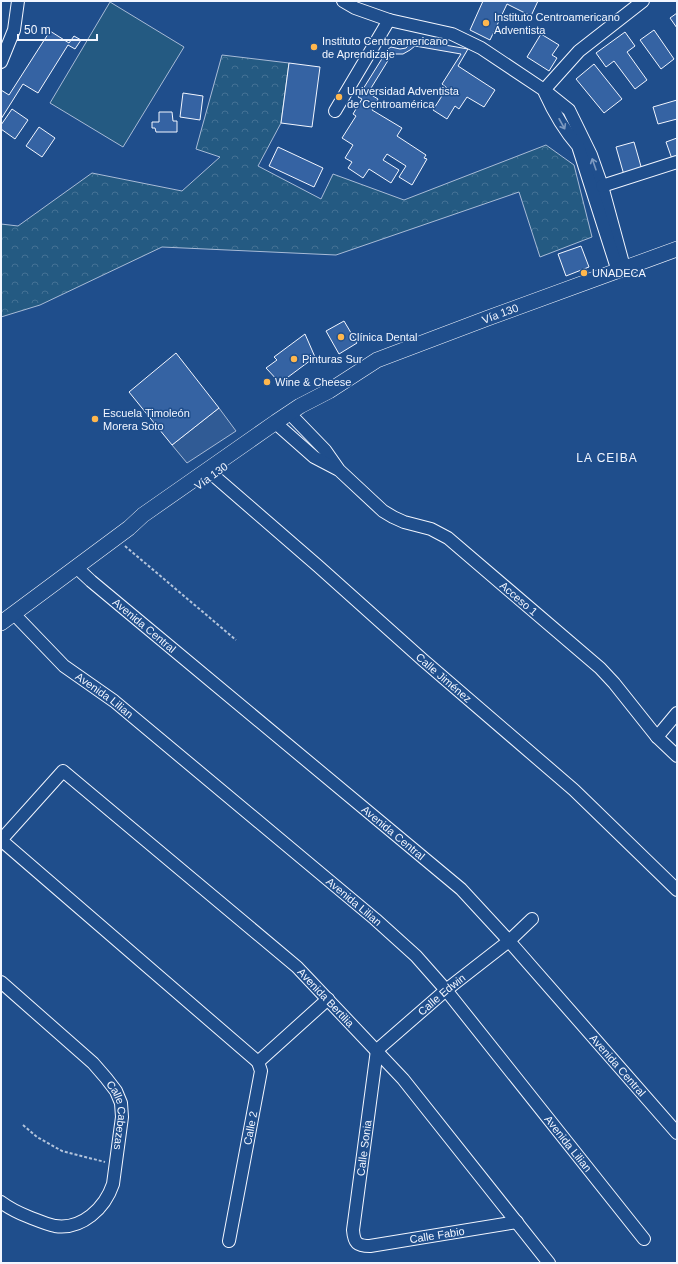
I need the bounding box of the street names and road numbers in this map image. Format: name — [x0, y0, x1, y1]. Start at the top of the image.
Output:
street label: Vía 130 — [480, 301, 520, 326]
street label: Vía 130 — [192, 460, 230, 492]
street label: Acceso 1 — [498, 579, 540, 618]
street label: Avenida Central — [111, 596, 178, 655]
street label: Calle Jiménez — [414, 651, 474, 705]
street label: Avenida Lilian — [73, 670, 136, 720]
street label: Avenida Central — [360, 803, 427, 862]
street label: Avenida Lilian — [324, 875, 384, 928]
street label: Avenida Bertilia — [295, 966, 357, 1030]
street label: Calle Edwin — [415, 971, 468, 1018]
street label: Avenida Central — [588, 1032, 648, 1099]
street label: Calle Cabezas — [104, 1078, 128, 1151]
street label: Calle 2 — [241, 1110, 259, 1146]
street label: Avenida Lilian — [542, 1113, 594, 1174]
street label: Calle Sonia — [354, 1118, 374, 1177]
street label: Calle Fabio — [409, 1225, 465, 1245]

